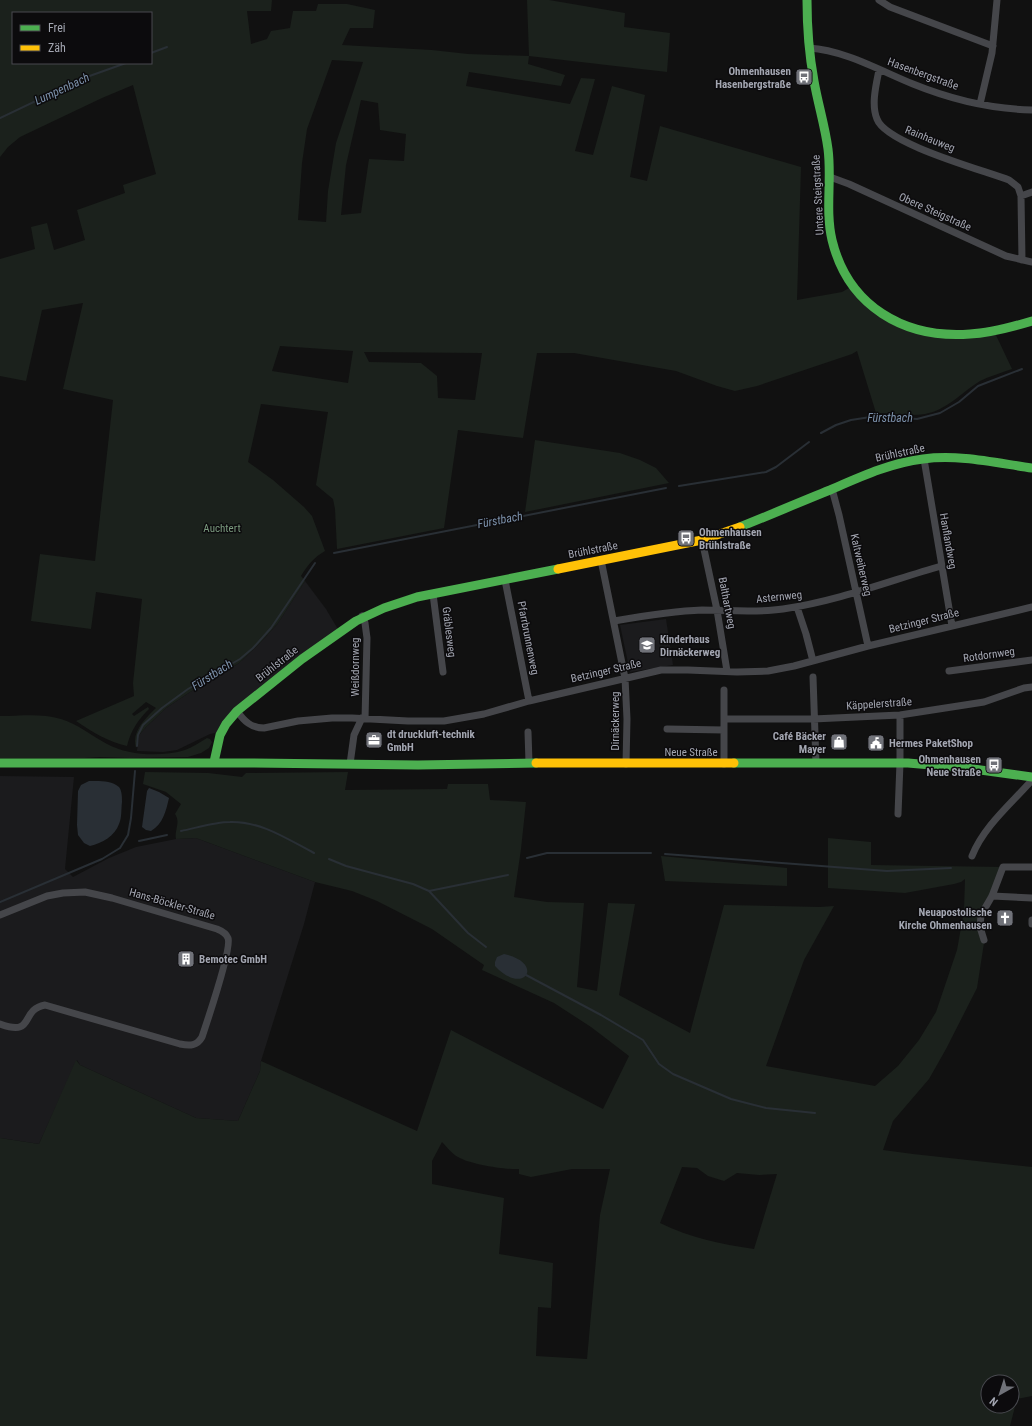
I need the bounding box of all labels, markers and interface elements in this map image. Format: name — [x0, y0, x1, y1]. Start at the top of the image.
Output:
legend — [12, 12, 152, 64]
text: Frei — [48, 21, 66, 35]
text: Zäh — [48, 41, 66, 55]
street label: Hasenbergstraße — [886, 55, 960, 93]
place label: Ohmenhausen Hasenbergstraße — [715, 65, 791, 91]
bus stop icon: Ohmenhausen Hasenbergstraße — [794, 67, 814, 87]
water label: Lumpenbach — [32, 70, 92, 108]
street label: Rainhauweg — [903, 123, 957, 155]
street label: Untere Steigstraße — [809, 154, 827, 236]
street label: Obere Steigstraße — [897, 190, 973, 234]
water label: Fürstbach — [867, 411, 913, 425]
street label: Brühlstraße — [874, 441, 926, 465]
water label: Fürstbach — [476, 509, 524, 531]
street label: Hanflandweg — [937, 512, 959, 570]
park label: Auchtert — [203, 522, 241, 535]
place label: Ohmenhausen Brühlstraße — [699, 526, 762, 552]
bus stop icon: Ohmenhausen Brühlstraße — [676, 528, 696, 548]
street label: Kaltweiherweg — [848, 533, 874, 597]
street label: Brühlstraße — [567, 539, 619, 561]
street label: Balthartweg — [716, 576, 738, 630]
street label: Asternweg — [755, 588, 803, 606]
street label: Pfarrbrunnenweg — [515, 600, 541, 676]
street label: Gräblesweg — [439, 606, 459, 658]
street label: Betzinger Straße — [888, 606, 960, 636]
place label: Kinderhaus Dirnäckerweg — [660, 633, 720, 659]
school or university icon: Kinderhaus Dirnäckerweg — [637, 635, 657, 655]
street label: Weißdornweg — [349, 637, 362, 697]
street label: Brühlstraße — [253, 643, 301, 685]
street label: Rotdornweg — [962, 645, 1016, 665]
water label: Fürstbach — [189, 656, 235, 693]
street label: Betzinger Straße — [570, 657, 642, 685]
street label: Dirnäckerweg — [609, 691, 622, 751]
street label: Käppelerstraße — [846, 695, 912, 713]
place label: dt druckluft-technik GmbH — [387, 728, 476, 754]
office icon: dt druckluft-technik GmbH — [364, 730, 384, 750]
place label: Café Bäcker Mayer — [773, 730, 826, 756]
shop icon: Café Bäcker Mayer — [829, 732, 849, 752]
public building icon: Hermes PaketShop — [866, 733, 886, 753]
place label: Hermes PaketShop — [889, 737, 974, 750]
street label: Neue Straße — [664, 746, 718, 759]
place label: Ohmenhausen Neue Straße — [918, 753, 981, 779]
bus stop icon: Ohmenhausen Neue Straße — [984, 755, 1004, 775]
street label: Hans-Böckler-Straße — [128, 886, 216, 922]
place label: Neuapostolische Kirche Ohmenhausen — [899, 906, 992, 932]
church icon: Neuapostolische Kirche Ohmenhausen — [995, 908, 1015, 928]
building icon: Bemotec GmbH — [176, 949, 196, 969]
place label: Bemotec GmbH — [199, 953, 267, 966]
north arrow — [980, 1374, 1020, 1414]
text: N — [987, 1394, 1001, 1409]

